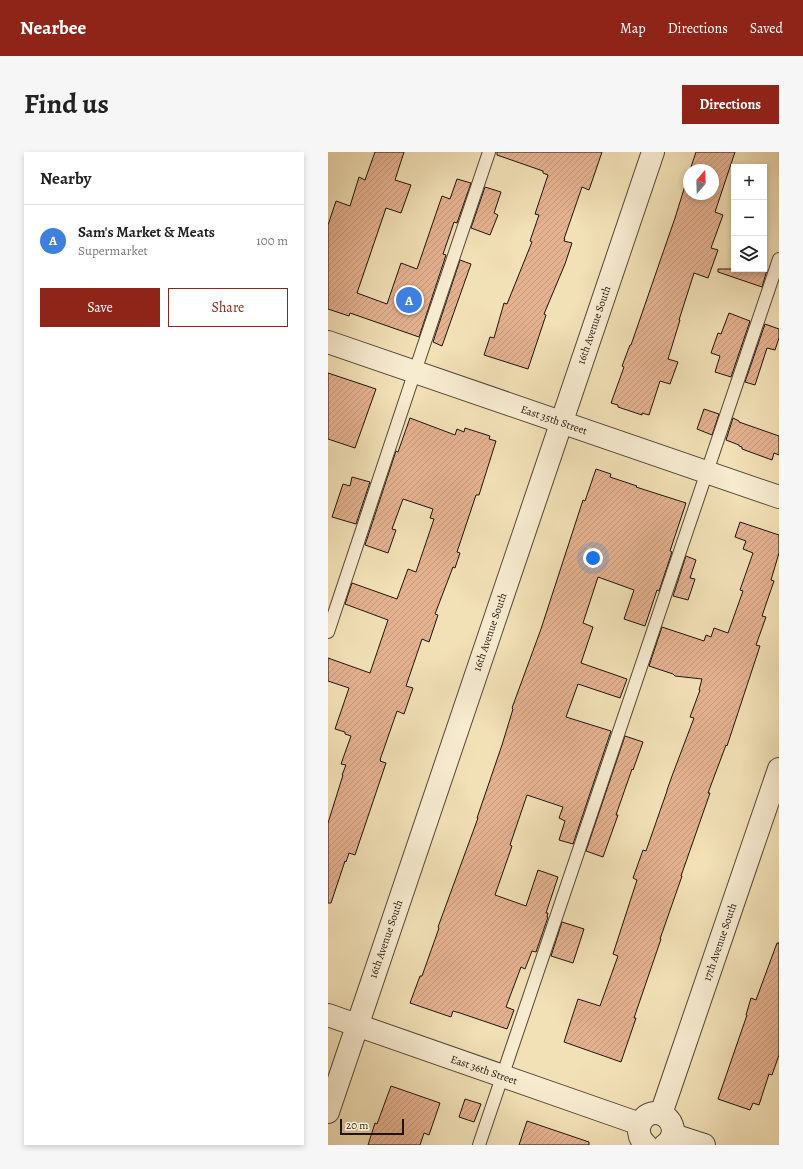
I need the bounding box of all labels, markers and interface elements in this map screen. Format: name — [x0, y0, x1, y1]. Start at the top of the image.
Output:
text: Nearbee — [20, 15, 86, 41]
text: Map — [620, 19, 646, 38]
text: Directions — [668, 19, 728, 38]
text: Saved — [750, 19, 783, 38]
text: Find us — [24, 85, 109, 123]
button: Directions — [682, 85, 779, 124]
north arrow — [683, 164, 719, 200]
map controls — [731, 164, 767, 272]
button: + — [731, 164, 767, 200]
text: Nearby — [40, 167, 91, 190]
button: − — [731, 200, 767, 236]
text: Sam's Market & Meats — [78, 222, 215, 242]
text: A — [49, 232, 57, 249]
text: 100 m — [256, 232, 288, 249]
button: layers — [731, 236, 767, 272]
text: Supermarket — [78, 242, 148, 259]
street label: 16th Avenue South — [574, 284, 614, 366]
pin: A — [396, 285, 422, 315]
button: Save — [40, 288, 160, 327]
button: Share — [168, 288, 288, 327]
street label: East 35th Street — [519, 402, 590, 439]
your location — [583, 548, 603, 568]
street label: 16th Avenue South — [470, 591, 510, 673]
street label: 16th Avenue South — [366, 898, 406, 980]
street label: 17th Avenue South — [700, 901, 740, 983]
street label: East 36th Street — [448, 1052, 520, 1089]
scale bar — [340, 1117, 404, 1136]
text: 20 m — [346, 1118, 368, 1133]

